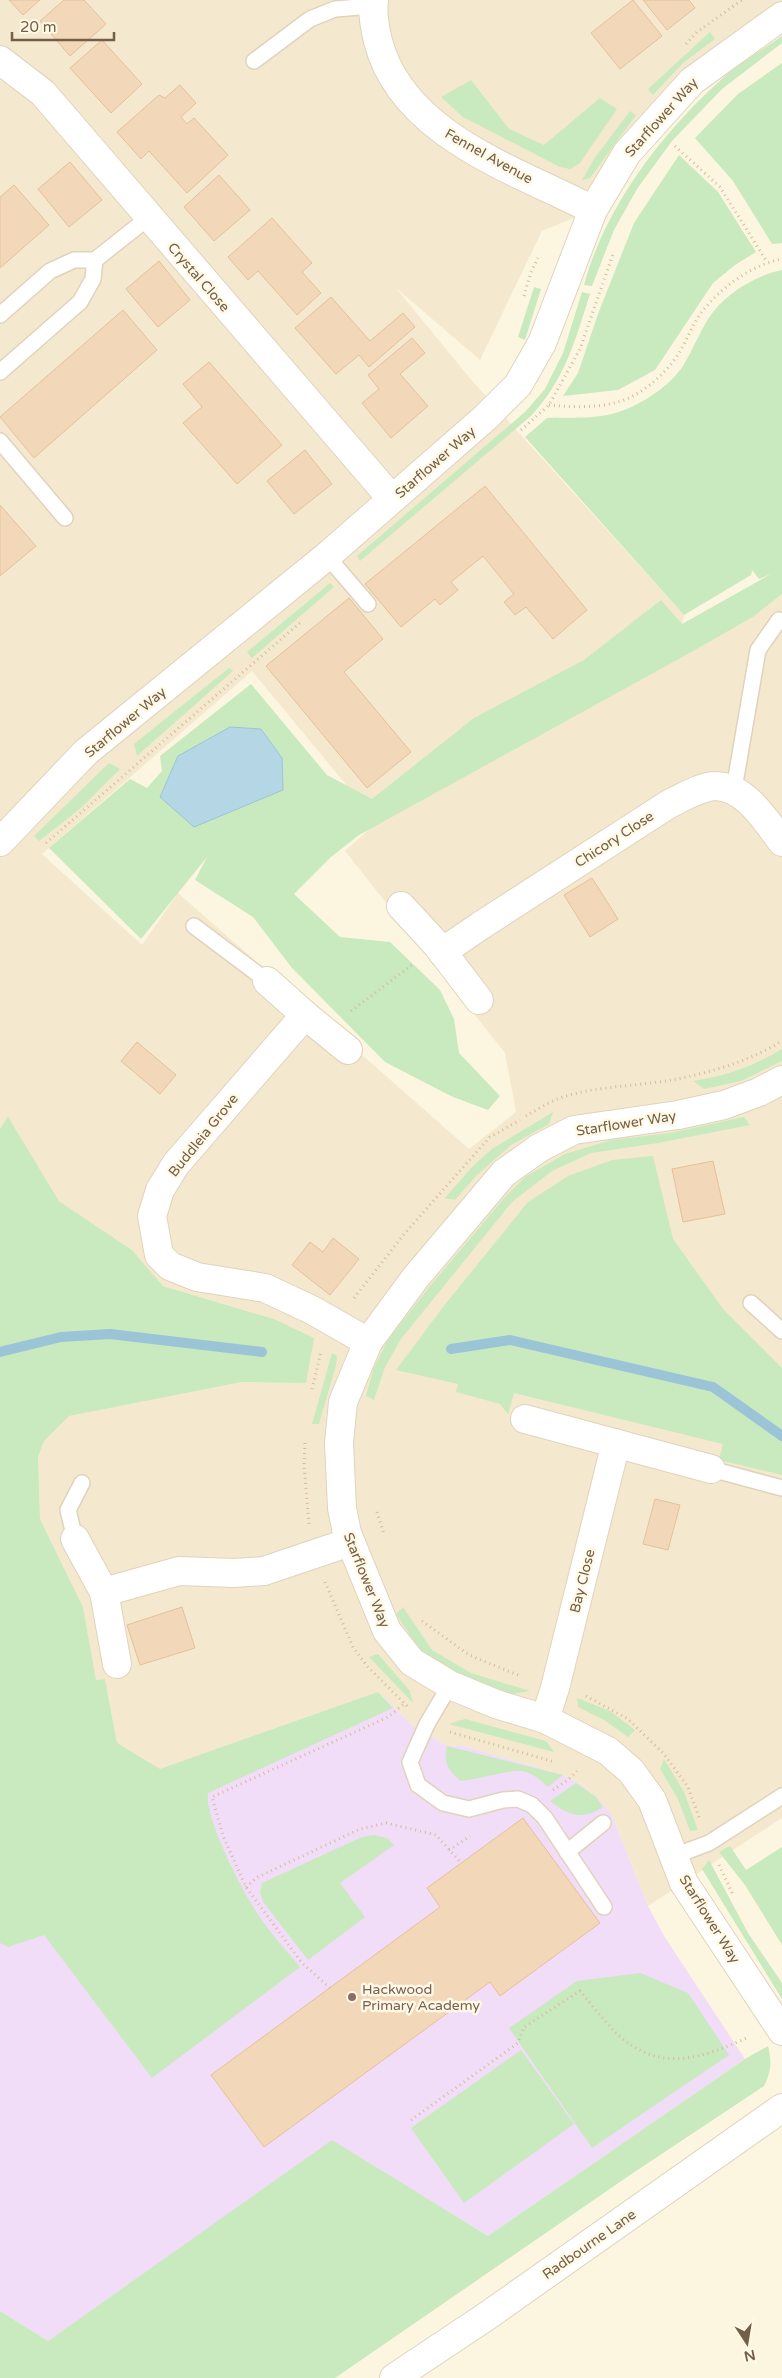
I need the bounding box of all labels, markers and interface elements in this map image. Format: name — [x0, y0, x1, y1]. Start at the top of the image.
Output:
scale bar — [12, 10, 115, 42]
text: 20 m — [20, 18, 57, 36]
street label: Starflower Way — [621, 74, 702, 161]
street label: Fennel Avenue — [442, 125, 536, 188]
street label: Crystal Close — [164, 239, 233, 315]
street label: Starflower Way — [392, 423, 479, 502]
street label: Starflower Way — [81, 683, 170, 761]
street label: Chicory Close — [572, 808, 657, 871]
street label: Buddleia Grove — [165, 1090, 242, 1180]
street label: Starflower Way — [575, 1107, 678, 1140]
street label: Starflower Way — [340, 1530, 394, 1631]
street label: Bay Close — [566, 1547, 599, 1615]
street label: Starflower Way — [676, 1872, 744, 1967]
place label: Hackwood Primary Academy — [362, 1981, 480, 2014]
marker: Hackwood Primary Academy — [346, 1991, 358, 2003]
street label: Radbourne Lane — [539, 2206, 639, 2283]
north arrow — [722, 2318, 772, 2368]
text: N — [742, 2346, 757, 2365]

